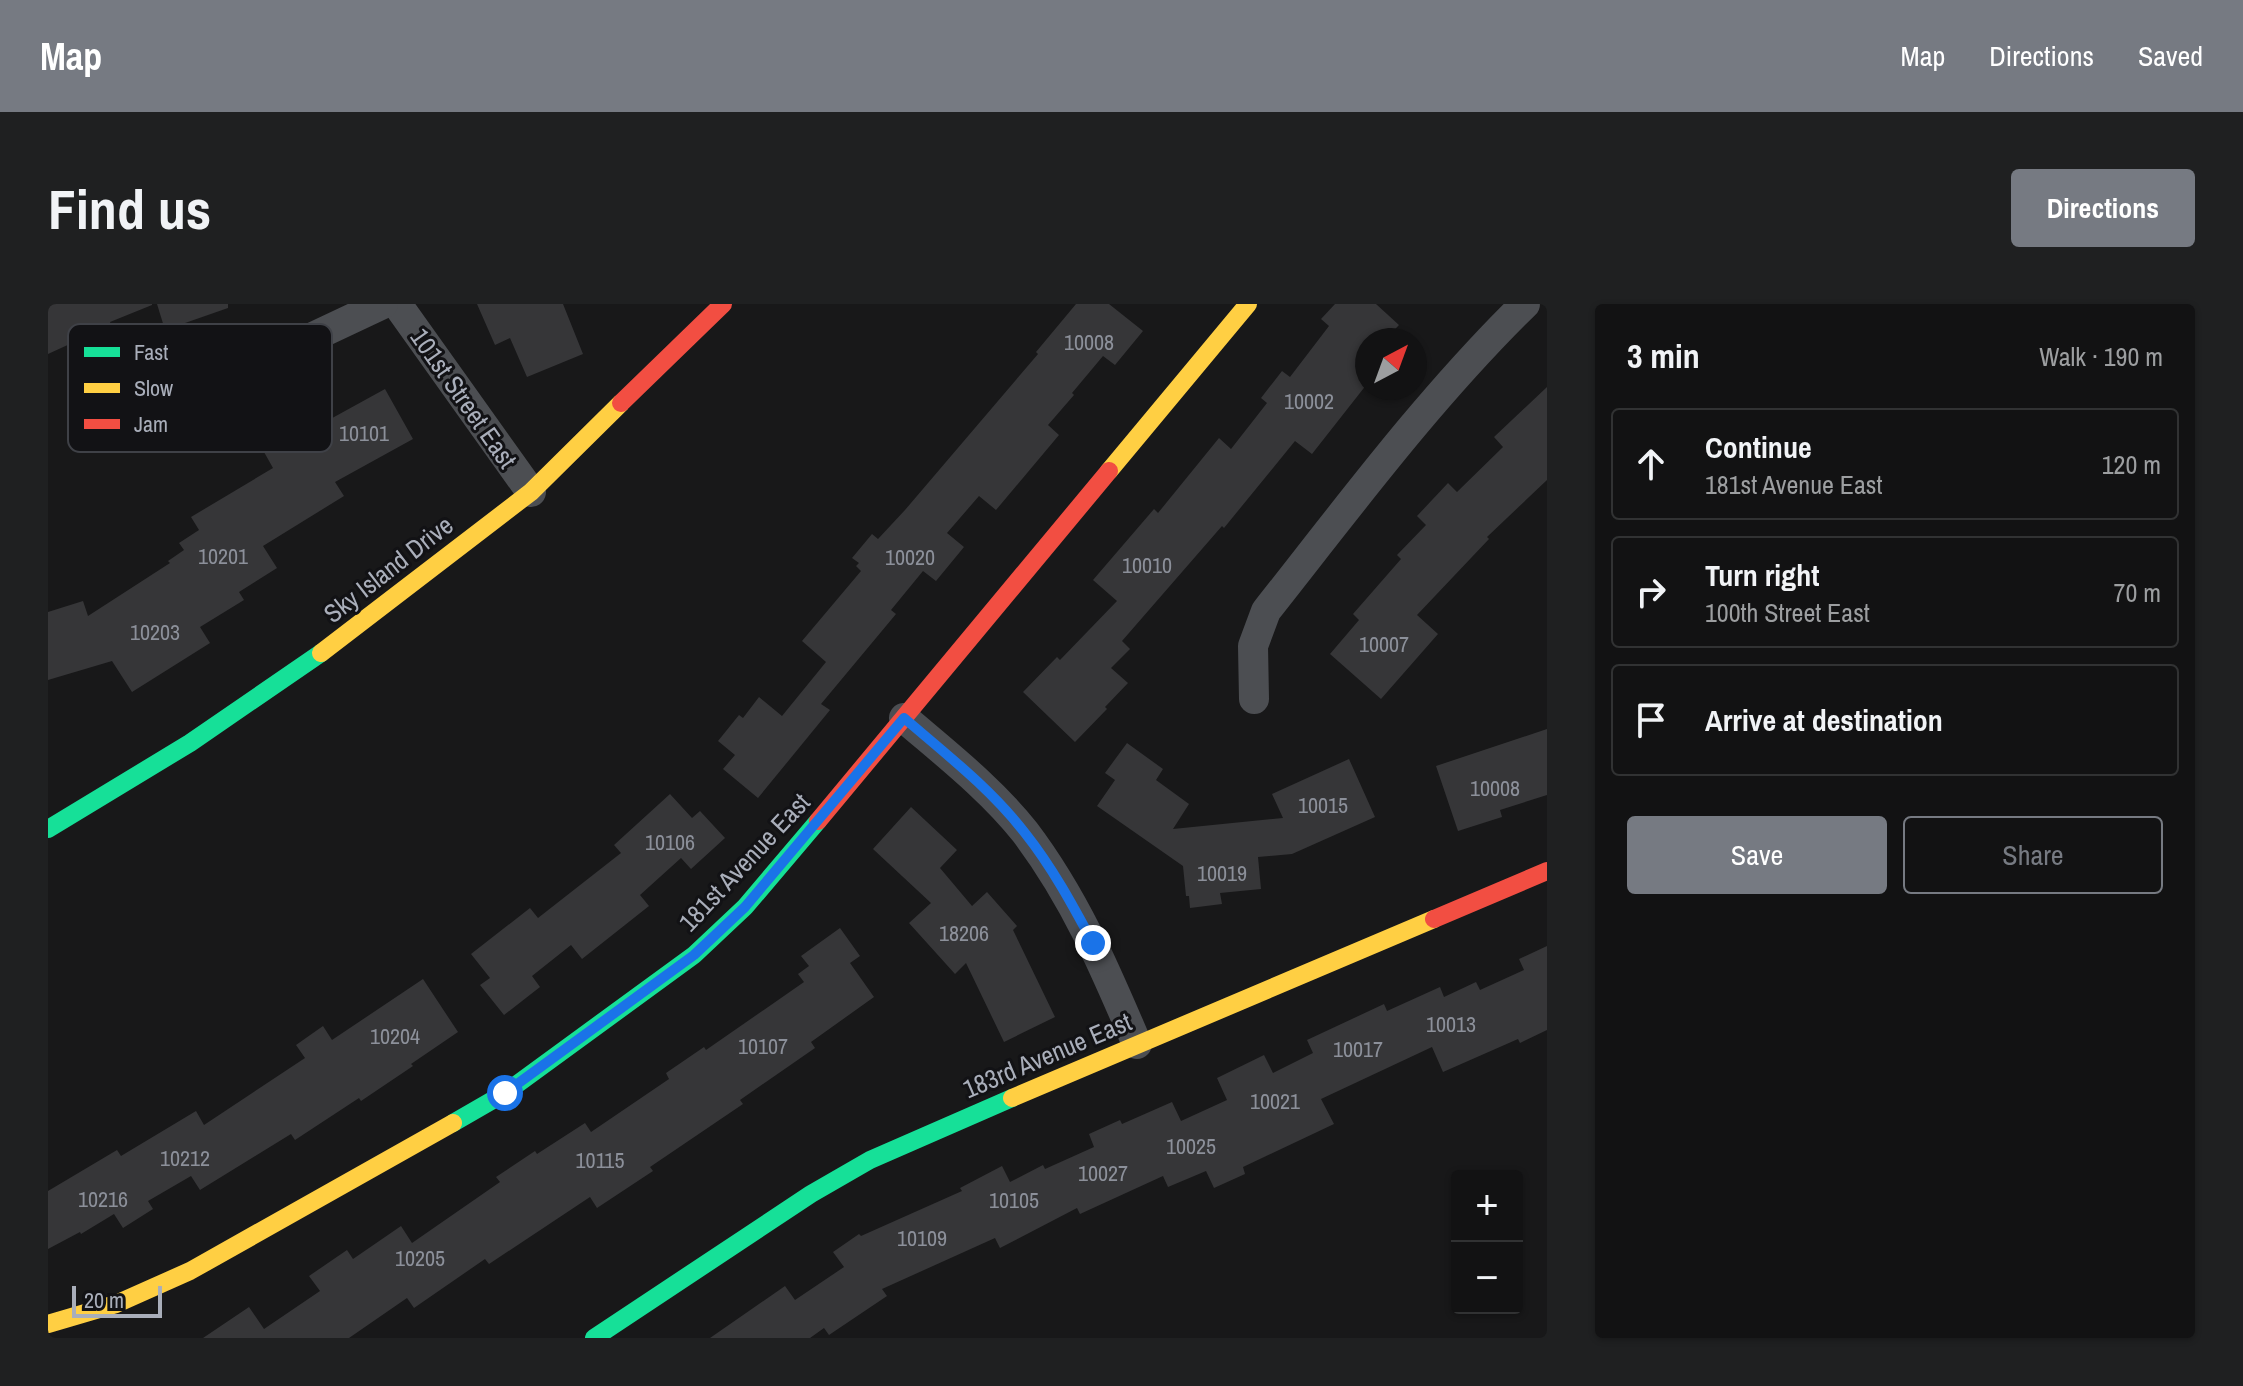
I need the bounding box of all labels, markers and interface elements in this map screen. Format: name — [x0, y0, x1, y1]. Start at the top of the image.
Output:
text: Map — [40, 31, 102, 82]
text: Map — [1901, 37, 1945, 75]
text: Directions — [1989, 37, 2094, 75]
text: Saved — [2138, 37, 2203, 75]
button: Directions — [2011, 169, 2195, 247]
text: Find us — [48, 171, 211, 246]
street label: 101st Street East — [403, 321, 525, 475]
legend — [68, 324, 332, 452]
house number: 10008 — [1064, 327, 1114, 357]
north arrow — [1355, 328, 1427, 400]
text: 3 min — [1627, 333, 1700, 379]
text: Fast — [134, 337, 168, 367]
text: Walk · 190 m — [2039, 339, 2163, 374]
text: Slow — [134, 373, 173, 403]
house number: 10002 — [1284, 386, 1334, 416]
text: Jam — [134, 409, 168, 439]
house number: 10101 — [339, 418, 389, 448]
text: Continue — [1705, 427, 1812, 467]
icon: ahead — [1629, 442, 1673, 486]
text: 120 m — [2102, 447, 2161, 482]
text: 181st Avenue East — [1705, 467, 1882, 502]
street label: Sky Island Drive — [316, 507, 460, 631]
house number: 10201 — [198, 541, 248, 571]
house number: 10020 — [885, 542, 935, 572]
house number: 10010 — [1122, 550, 1172, 580]
text: Turn right — [1705, 555, 1819, 595]
icon: right — [1629, 570, 1673, 614]
text: 70 m — [2114, 575, 2161, 610]
text: 100th Street East — [1705, 595, 1870, 630]
house number: 10203 — [130, 617, 180, 647]
house number: 10007 — [1359, 629, 1409, 659]
icon: arrive — [1629, 698, 1673, 742]
text: Arrive at destination — [1705, 700, 1943, 740]
house number: 10008 — [1470, 773, 1520, 803]
street label: 181st Avenue East — [671, 785, 817, 939]
house number: 10015 — [1298, 790, 1348, 820]
button: Save — [1627, 816, 1887, 894]
button: Share — [1903, 816, 2163, 894]
house number: 10106 — [645, 827, 695, 857]
house number: 10019 — [1197, 858, 1247, 888]
house number: 18206 — [939, 918, 989, 948]
route end — [1075, 925, 1111, 961]
street label: 183rd Avenue East — [957, 1004, 1137, 1106]
house number: 10013 — [1426, 1009, 1476, 1039]
house number: 10204 — [370, 1021, 420, 1051]
house number: 10107 — [738, 1031, 788, 1061]
house number: 10017 — [1333, 1034, 1383, 1064]
route start — [487, 1075, 523, 1111]
house number: 10021 — [1250, 1086, 1300, 1116]
house number: 10025 — [1166, 1131, 1216, 1161]
house number: 10212 — [160, 1143, 210, 1173]
house number: 10115 — [576, 1145, 624, 1175]
house number: 10027 — [1078, 1158, 1128, 1188]
map controls — [1451, 1170, 1523, 1314]
button: + — [1451, 1170, 1523, 1242]
house number: 10216 — [78, 1184, 128, 1214]
house number: 10105 — [989, 1185, 1039, 1215]
house number: 10109 — [897, 1223, 947, 1253]
button: − — [1451, 1242, 1523, 1314]
house number: 10205 — [395, 1243, 445, 1273]
scale bar — [72, 1282, 162, 1318]
text: 20 m — [84, 1285, 124, 1315]

